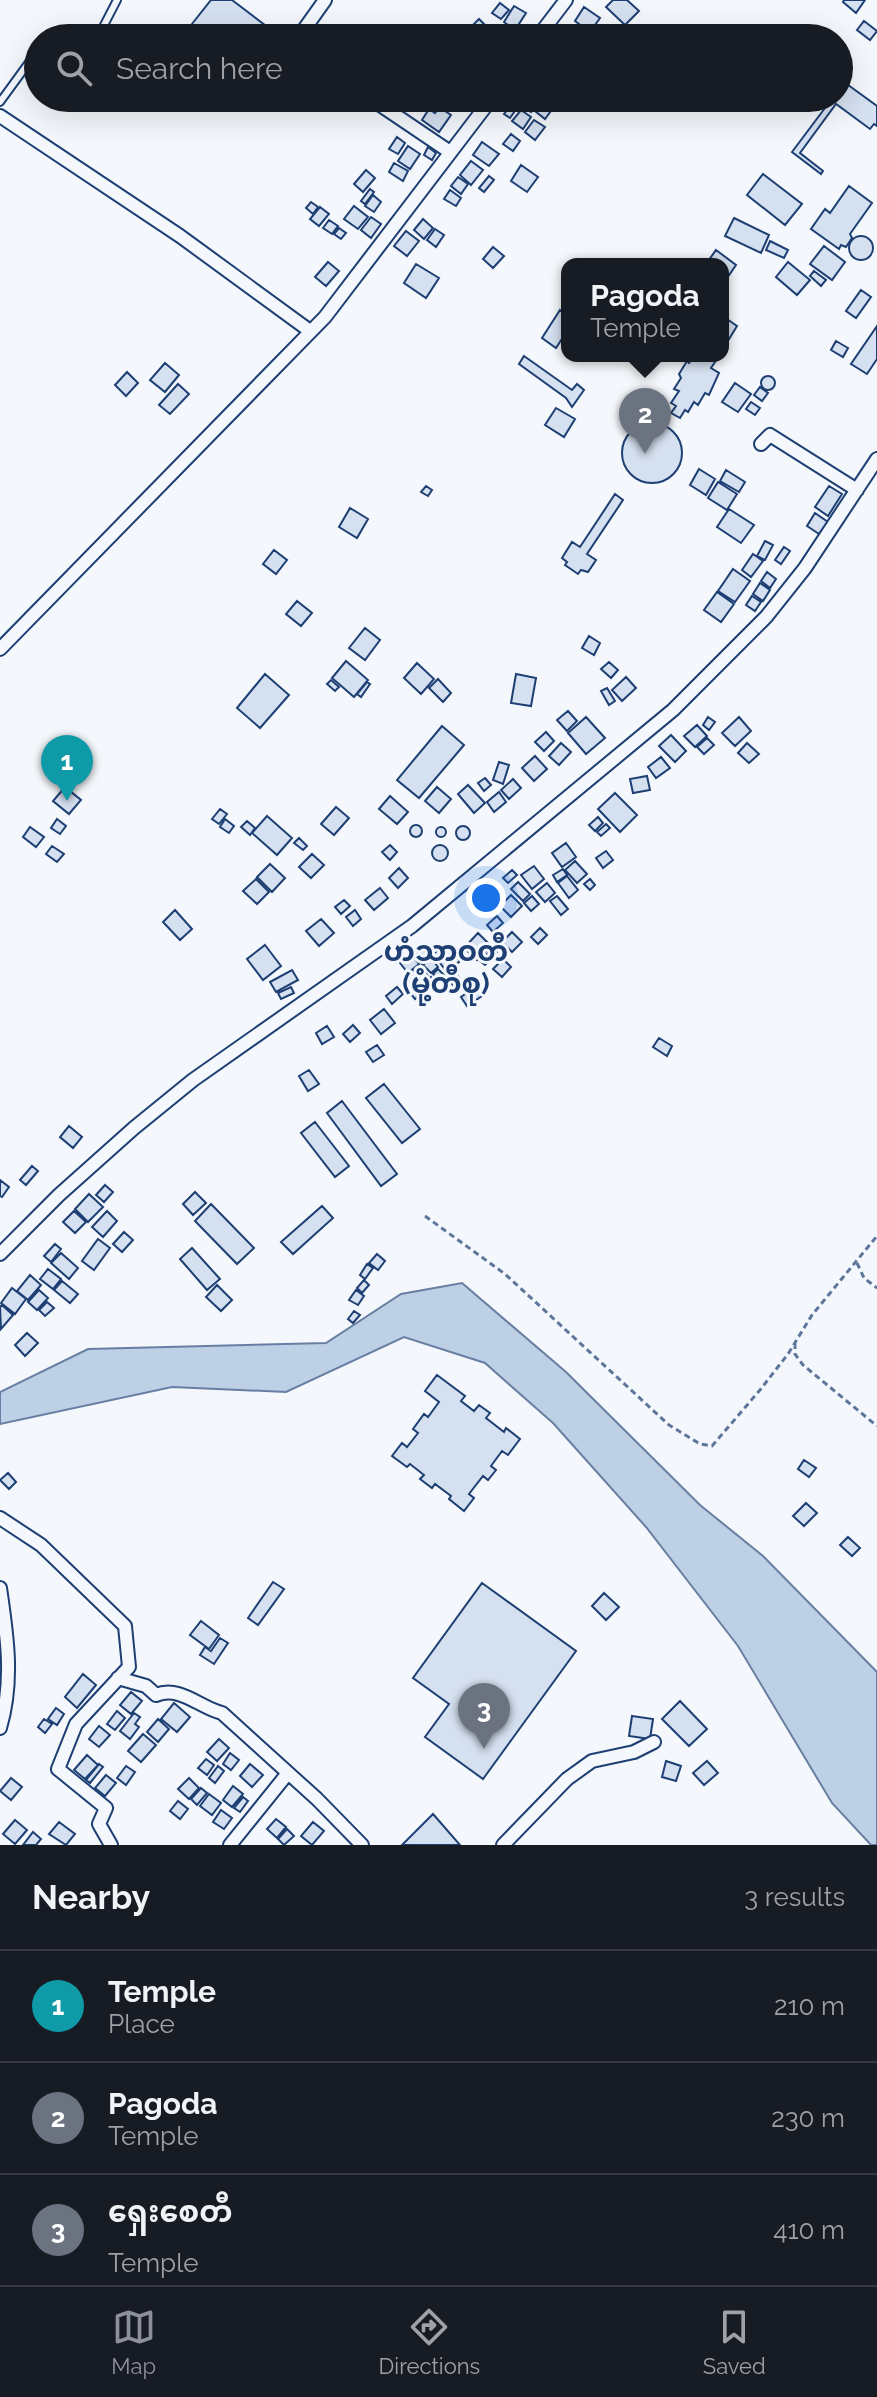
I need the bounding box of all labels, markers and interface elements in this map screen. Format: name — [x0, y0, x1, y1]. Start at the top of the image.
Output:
search box — [24, 24, 853, 112]
icon: search — [52, 46, 96, 90]
text: Search here — [116, 51, 283, 86]
popup — [561, 258, 729, 362]
text: Pagoda — [590, 278, 700, 313]
text: Temple — [590, 313, 681, 343]
pin: 2 — [619, 388, 671, 454]
pin: 1 — [41, 735, 93, 801]
your location — [466, 878, 506, 918]
district label: ဟံသာဝတီ (မုံ့တီစု) — [384, 932, 508, 1006]
pin: 3 — [458, 1683, 510, 1749]
text: Nearby — [32, 1877, 150, 1917]
text: 3 results — [744, 1882, 845, 1912]
text: Temple — [108, 1974, 216, 2009]
text: 1 — [52, 1991, 64, 2021]
text: 210 m — [774, 1991, 845, 2021]
text: Place — [108, 2009, 175, 2039]
text: Pagoda — [108, 2086, 217, 2121]
text: 2 — [51, 2103, 65, 2133]
text: 230 m — [771, 2103, 845, 2133]
text: Temple — [108, 2121, 198, 2151]
text: ရှေးစေတီ — [108, 2194, 233, 2229]
text: 3 — [51, 2215, 65, 2245]
text: 410 m — [773, 2215, 845, 2245]
text: Temple — [108, 2248, 198, 2278]
tab: Map — [111, 2305, 156, 2379]
tab: Directions — [379, 2305, 480, 2379]
tab: Saved — [703, 2305, 766, 2379]

